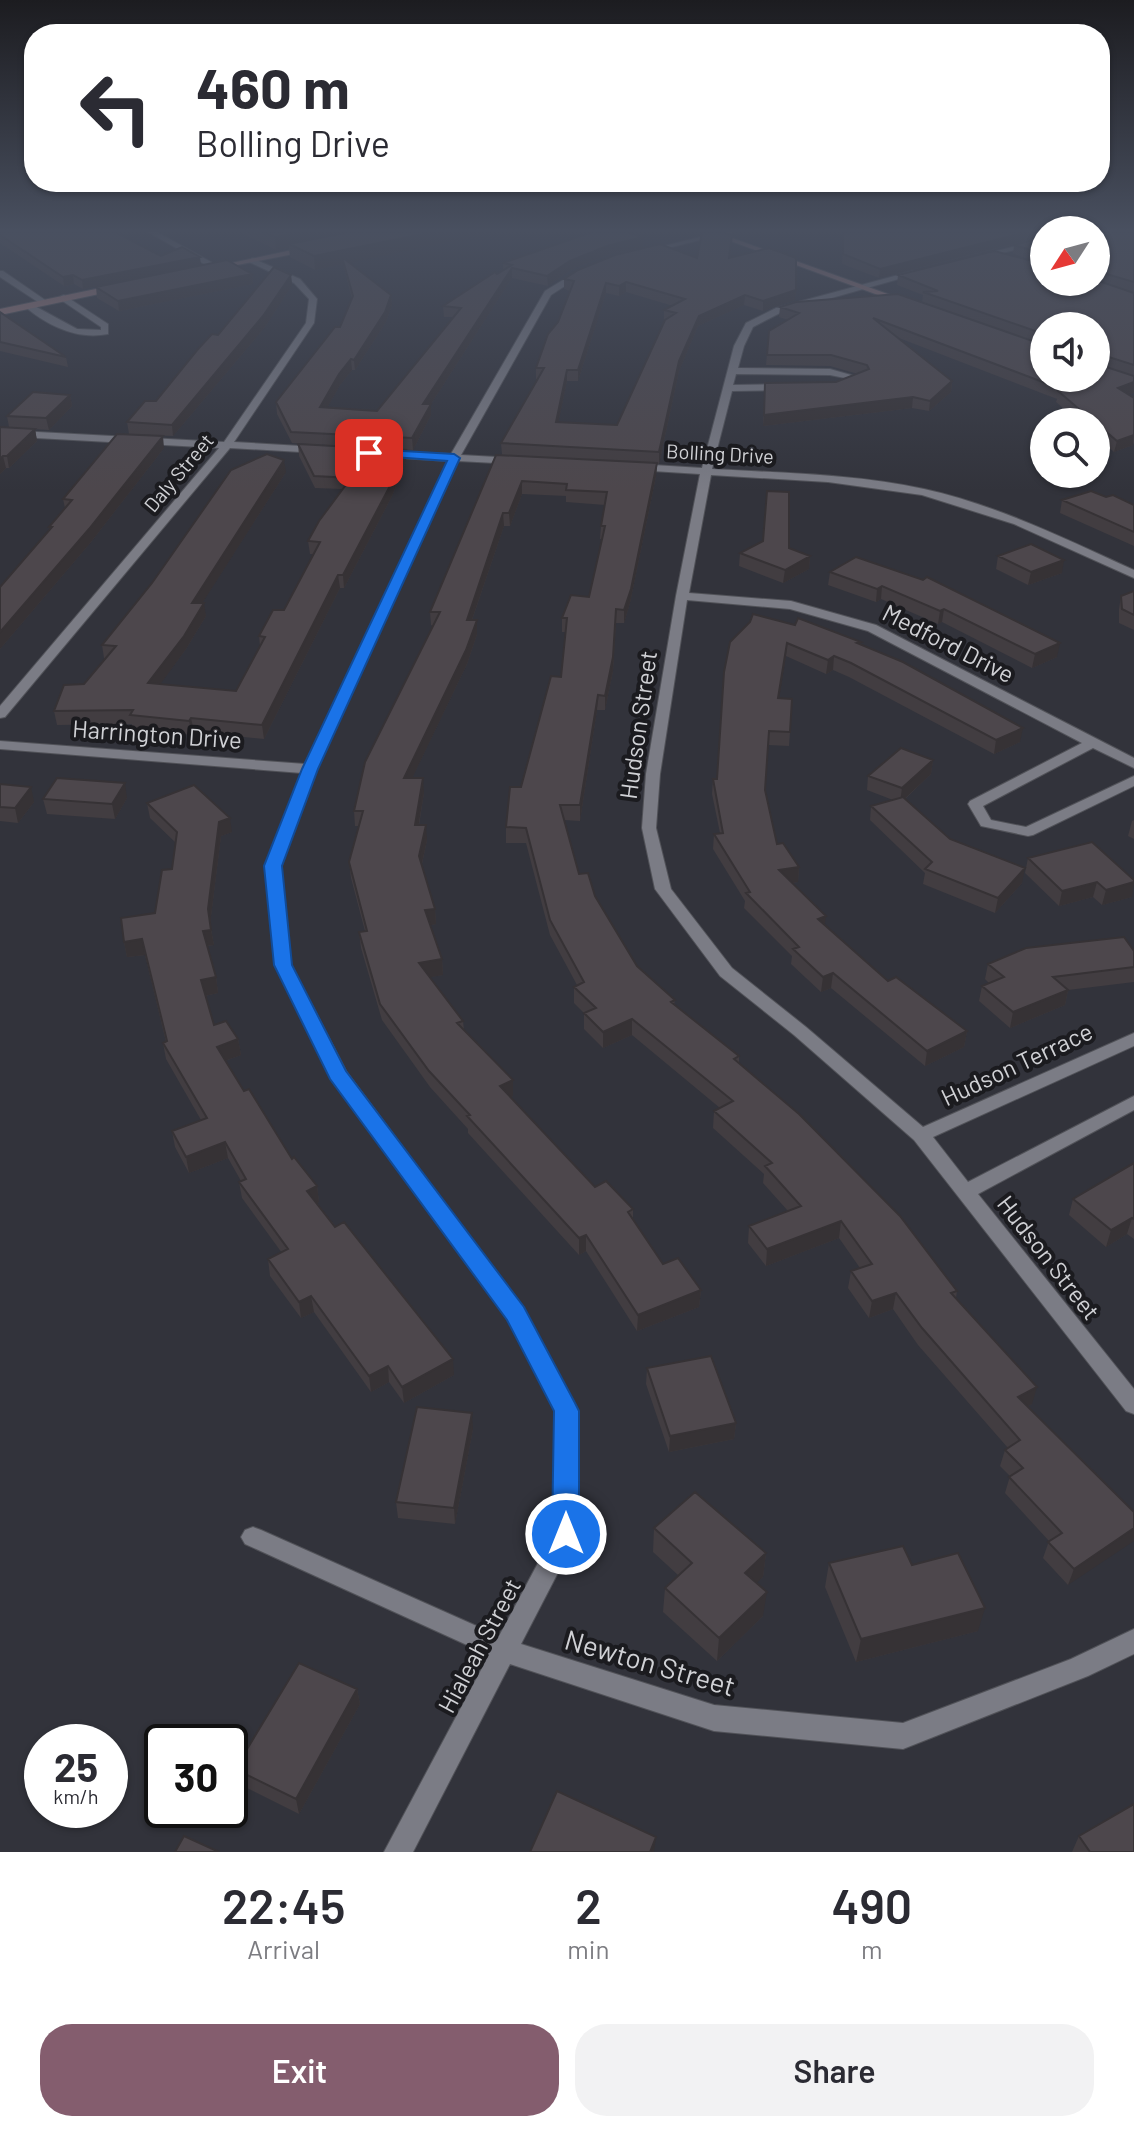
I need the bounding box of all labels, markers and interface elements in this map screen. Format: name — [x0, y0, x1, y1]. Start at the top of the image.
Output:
text: 460 m — [196, 53, 350, 120]
icon: left — [64, 56, 168, 160]
text: Bolling Drive — [196, 121, 390, 164]
north arrow — [1030, 216, 1110, 296]
map controls — [1030, 216, 1110, 488]
button: sound — [1030, 312, 1110, 392]
button: search — [1030, 408, 1110, 488]
pin — [335, 419, 403, 487]
street label: Daly Street — [139, 428, 218, 516]
icon: arrive — [347, 431, 391, 475]
street label: Bolling Drive — [666, 438, 774, 468]
street label: Medford Drive — [878, 597, 1019, 688]
street label: Hudson Street — [613, 649, 662, 801]
street label: Harrington Drive — [71, 713, 243, 754]
street label: Hudson Terrace — [936, 1016, 1097, 1111]
street label: Hudson Street — [992, 1189, 1107, 1325]
position arrow — [524, 1492, 608, 1576]
street label: Hialeah Street — [431, 1573, 526, 1717]
street label: Newton Street — [561, 1621, 739, 1703]
speed limit sign: 30 — [144, 1724, 248, 1828]
text: 25 — [54, 1742, 98, 1790]
text: km/h — [53, 1784, 99, 1808]
text: 22:45 — [222, 1876, 345, 1934]
text: 2 — [575, 1876, 602, 1934]
text: 490 — [831, 1876, 912, 1934]
text: Arrival — [247, 1933, 320, 1964]
text: min — [567, 1933, 609, 1964]
text: m — [861, 1933, 882, 1964]
button: Exit — [40, 2024, 559, 2116]
button: Share — [575, 2024, 1094, 2116]

